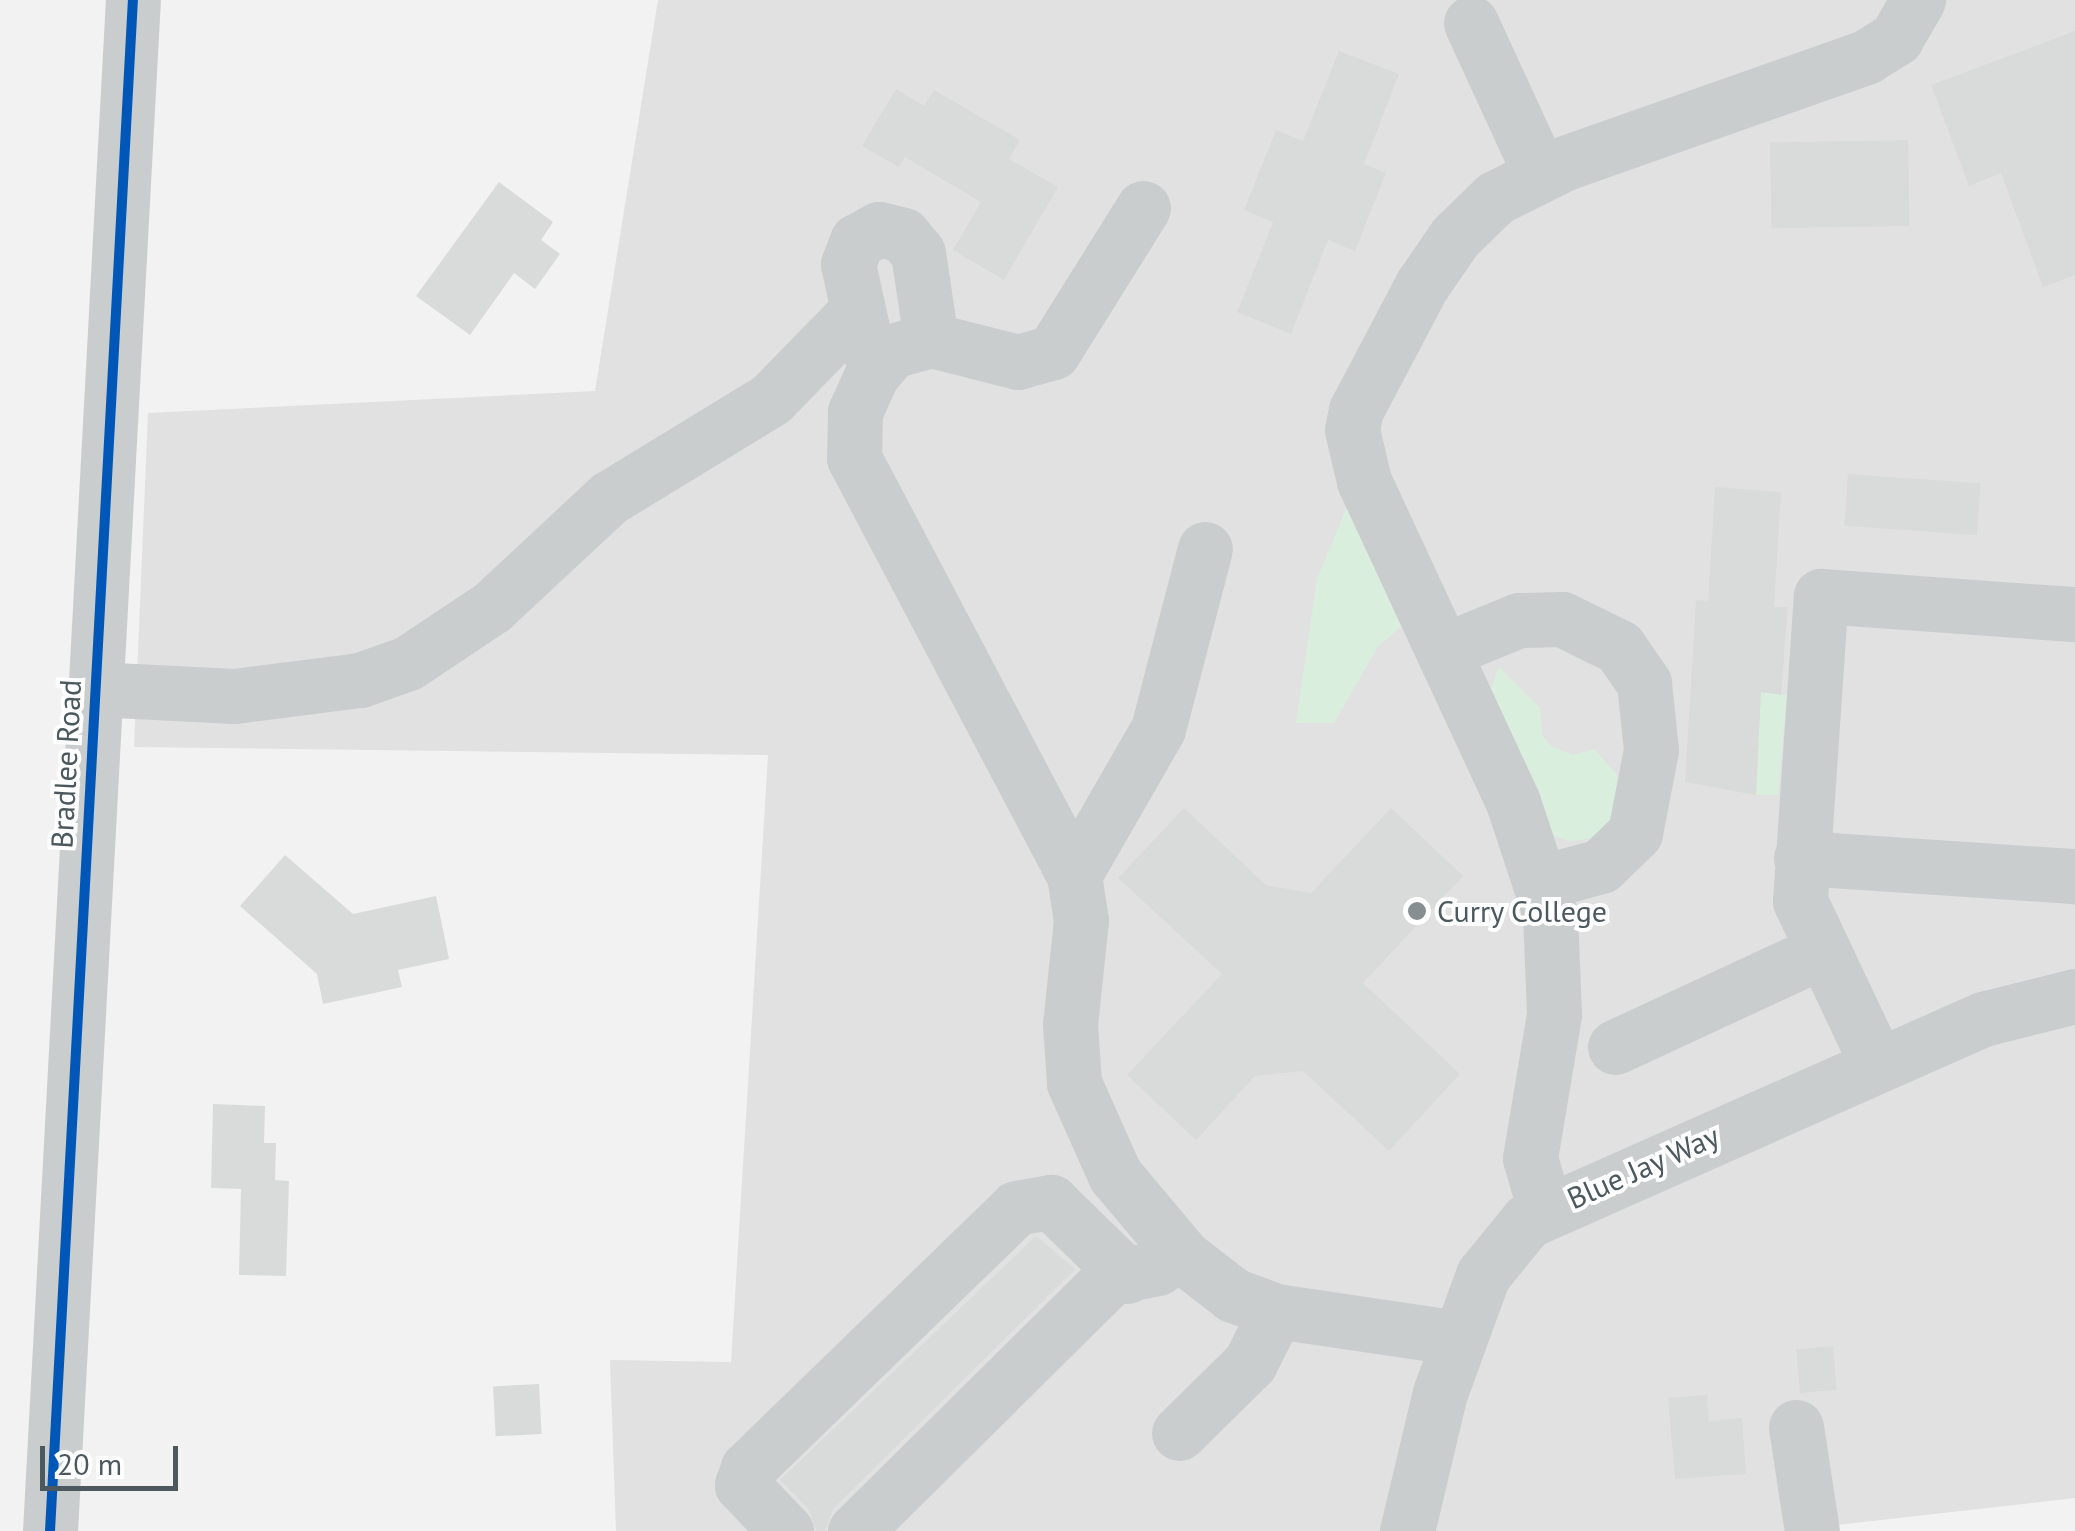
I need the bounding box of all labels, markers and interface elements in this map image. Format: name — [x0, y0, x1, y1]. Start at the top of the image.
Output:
street label: Bradlee Road — [44, 679, 88, 849]
place label: Curry College — [1437, 893, 1608, 929]
marker: Curry College — [1406, 900, 1428, 922]
street label: Blue Jay Way — [1561, 1117, 1725, 1217]
scale bar — [45, 1426, 182, 1488]
text: 20 m — [57, 1444, 122, 1483]

